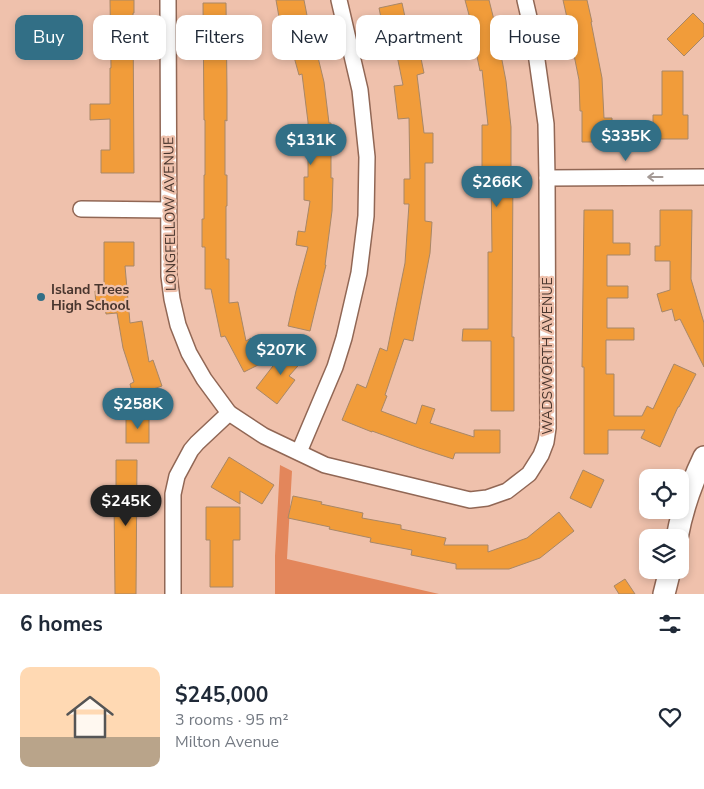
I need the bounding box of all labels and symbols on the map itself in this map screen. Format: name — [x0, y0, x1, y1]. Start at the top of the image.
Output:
pin: $335K — [591, 120, 661, 162]
pin: $131K — [276, 124, 346, 166]
street label: LONGFELLOW AVENUE — [159, 137, 181, 291]
pin: $266K — [462, 166, 532, 208]
one-way arrow — [648, 172, 664, 182]
street label: WADSWORTH AVENUE — [538, 277, 557, 435]
place label: Island Trees High School — [51, 280, 131, 315]
marker: Island Trees High School — [35, 291, 47, 303]
pin: $207K — [246, 334, 316, 376]
pin: $258K — [103, 388, 173, 430]
pin: $245K — [91, 484, 161, 527]

